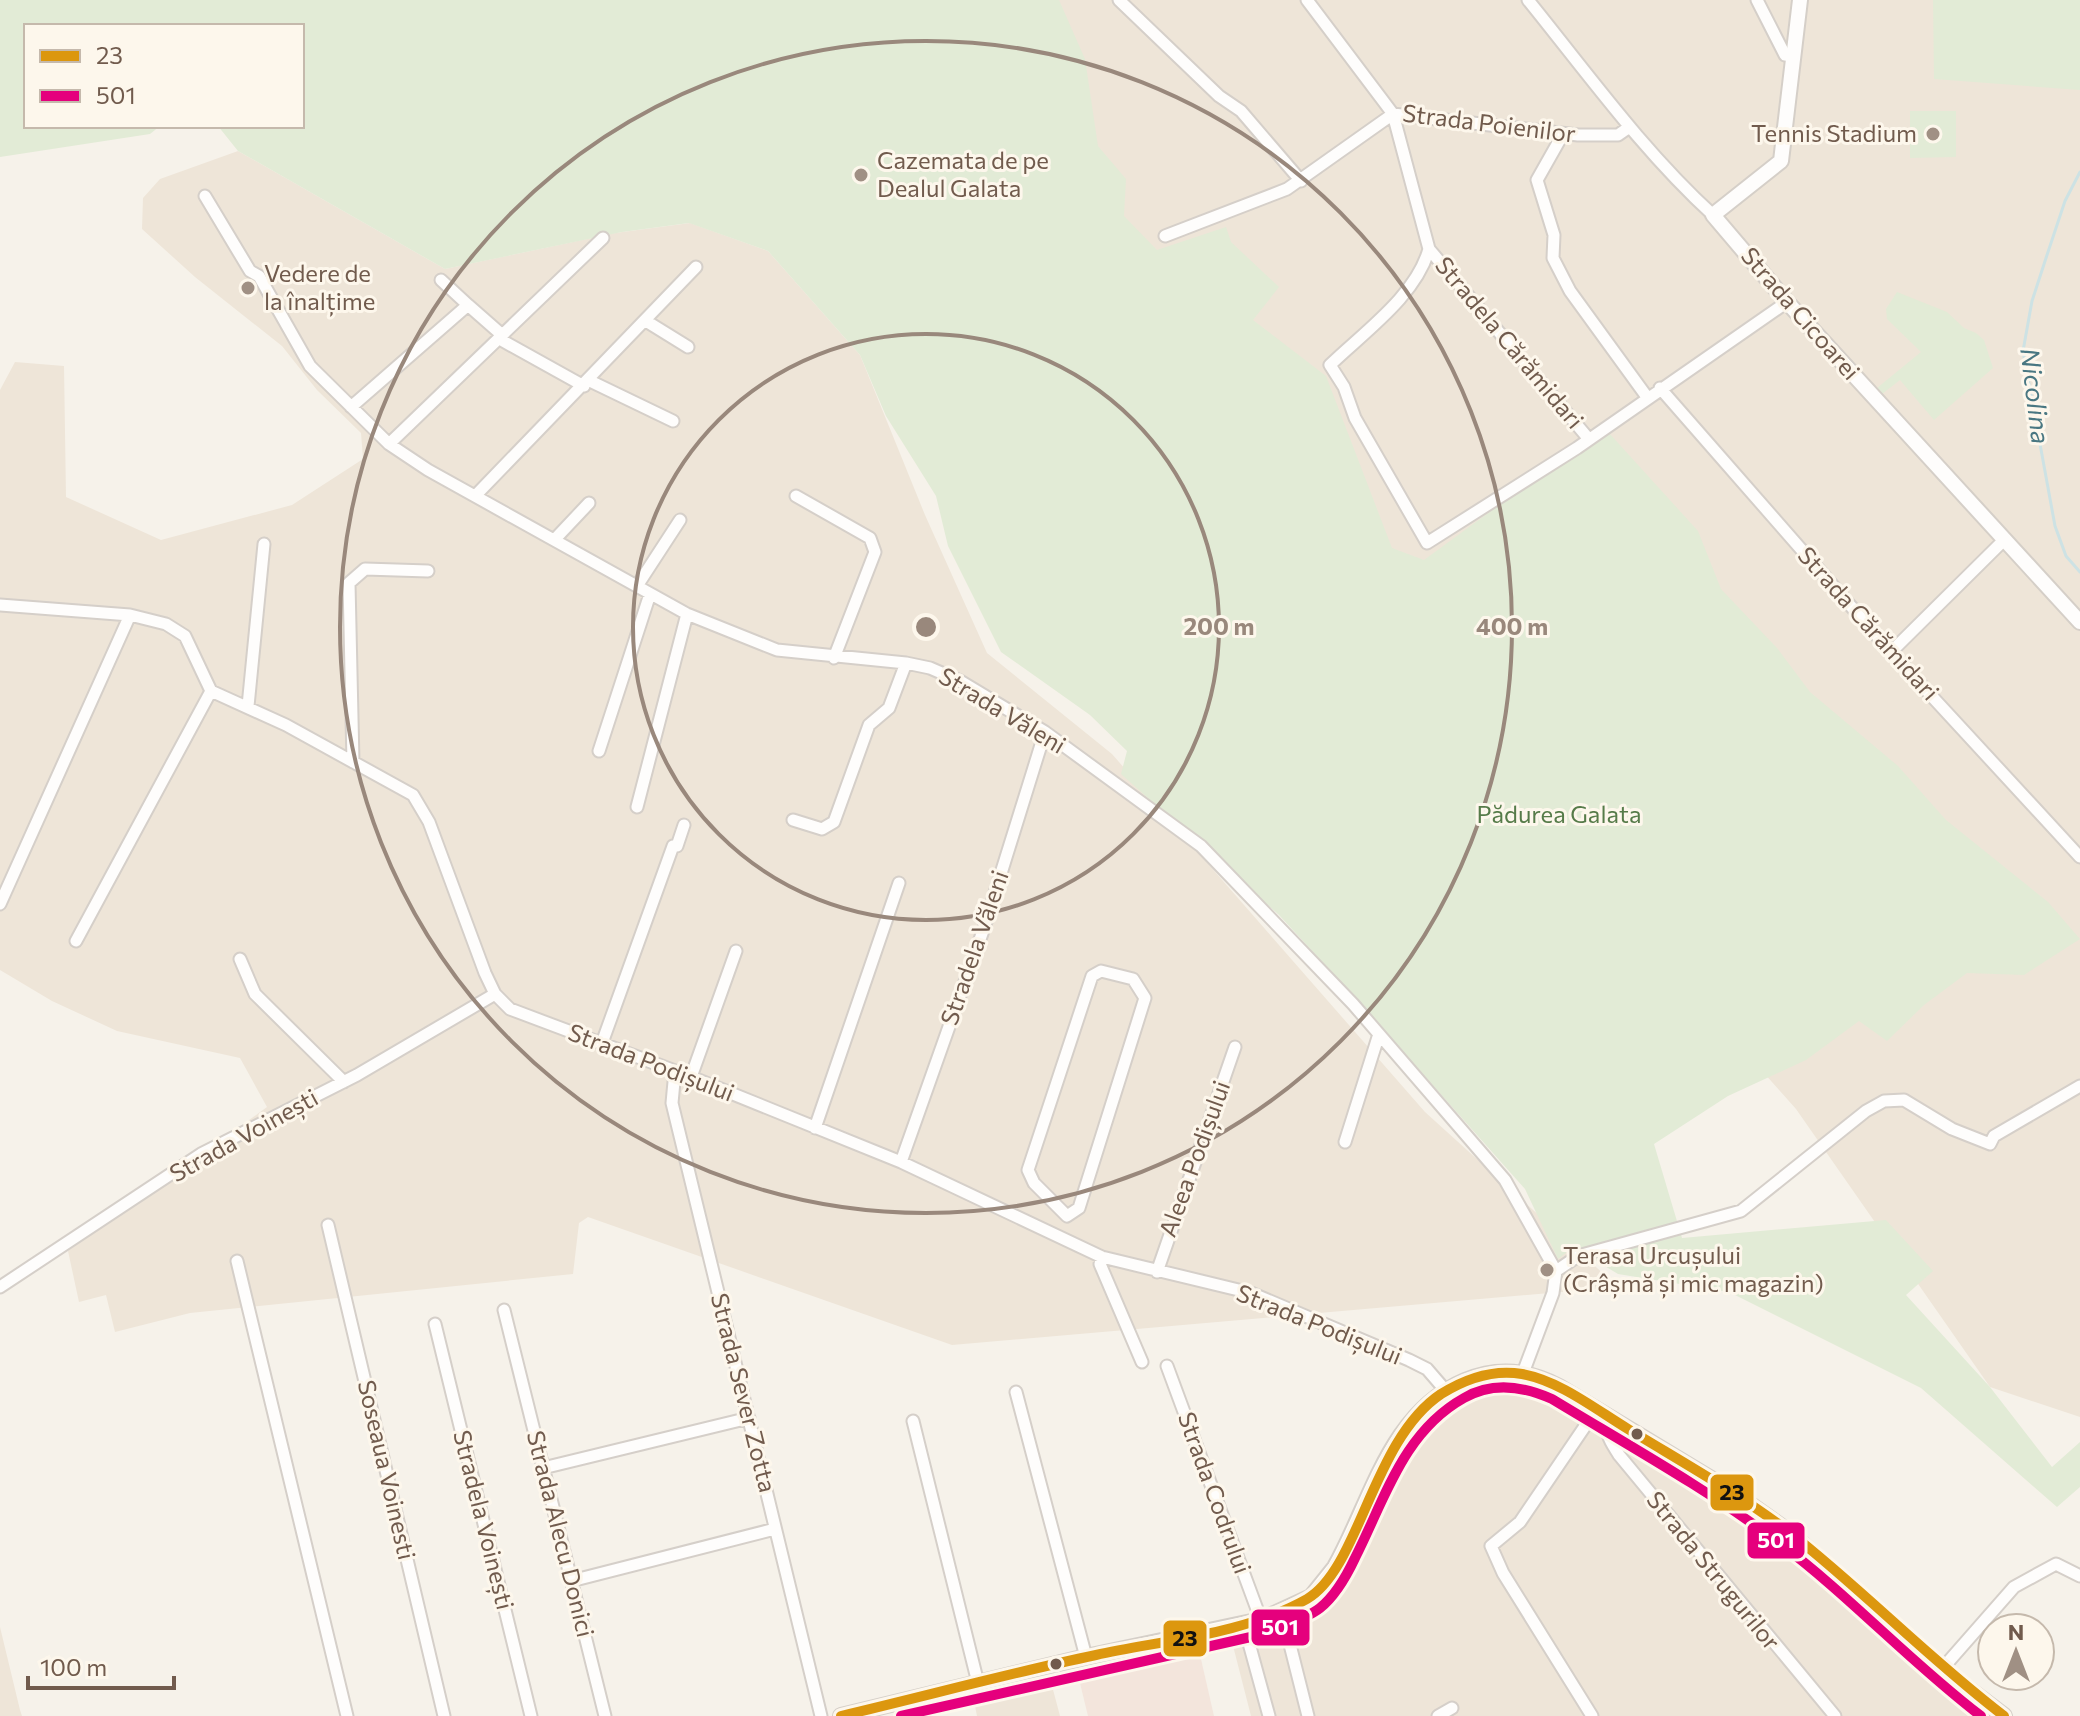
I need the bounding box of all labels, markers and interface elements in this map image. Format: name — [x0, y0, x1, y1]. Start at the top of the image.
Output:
legend — [24, 24, 304, 128]
text: 23 — [96, 40, 123, 69]
text: 501 — [96, 80, 136, 109]
street label: Strada Poienilor — [1401, 97, 1578, 148]
place label: Tennis Stadium — [1751, 118, 1917, 147]
marker: Tennis Stadium — [1924, 125, 1942, 143]
place label: Cazemata de pe Dealul Galata — [877, 145, 1049, 202]
marker: Cazemata de pe Dealul Galata — [852, 166, 870, 184]
street label: Strada Cicoarei — [1736, 241, 1867, 385]
street label: Stradela Cărămidari — [1430, 250, 1590, 434]
place label: Vedere de la înalțime — [264, 258, 375, 317]
marker: Vedere de la înalțime — [239, 279, 257, 297]
water label: Nicolina — [2015, 346, 2058, 446]
street label: Strada Cărămidari — [1793, 540, 1946, 706]
text: 200 m — [1184, 611, 1254, 640]
text: 400 m — [1476, 611, 1548, 640]
centre of rings — [912, 613, 940, 641]
street label: Strada Văleni — [934, 660, 1071, 759]
park label: Pădurea Galata — [1477, 799, 1641, 828]
street label: Stradela Văleni — [934, 866, 1014, 1029]
street label: Strada Podișului — [564, 1017, 739, 1108]
street label: Aleea Podișului — [1152, 1076, 1237, 1241]
street label: Strada Voinești — [164, 1082, 324, 1189]
place label: Terasa Urcușului (Crâșmă și mic magazin) — [1563, 1240, 1824, 1299]
marker: Terasa Urcușului (Crâșmă și mic magazin) — [1538, 1261, 1556, 1279]
street label: Strada Podișului — [1232, 1277, 1406, 1372]
street label: Strada Sever Zotta — [706, 1290, 783, 1495]
street label: Soseaua Voinesti — [353, 1377, 422, 1562]
street label: Strada Codrului — [1173, 1408, 1258, 1577]
unlabelled marker — [1629, 1426, 1645, 1442]
street label: Stradela Voinești — [446, 1427, 521, 1613]
street label: Strada Alecu Donici — [522, 1427, 601, 1640]
line badge: 23 — [1709, 1473, 1755, 1512]
text: 23 — [1719, 1478, 1745, 1505]
street label: Strada Strugurilor — [1641, 1485, 1787, 1655]
line badge: 501 — [1746, 1521, 1806, 1560]
text: 501 — [1757, 1526, 1795, 1553]
line badge: 501 — [1250, 1608, 1311, 1647]
north arrow — [1976, 1612, 2056, 1692]
text: 501 — [1261, 1613, 1299, 1640]
text: N — [2008, 1618, 2024, 1645]
line badge: 23 — [1162, 1619, 1208, 1658]
text: 23 — [1172, 1624, 1198, 1651]
scale bar — [28, 1640, 174, 1690]
text: 100 m — [40, 1652, 107, 1681]
unlabelled marker — [1048, 1656, 1064, 1672]

